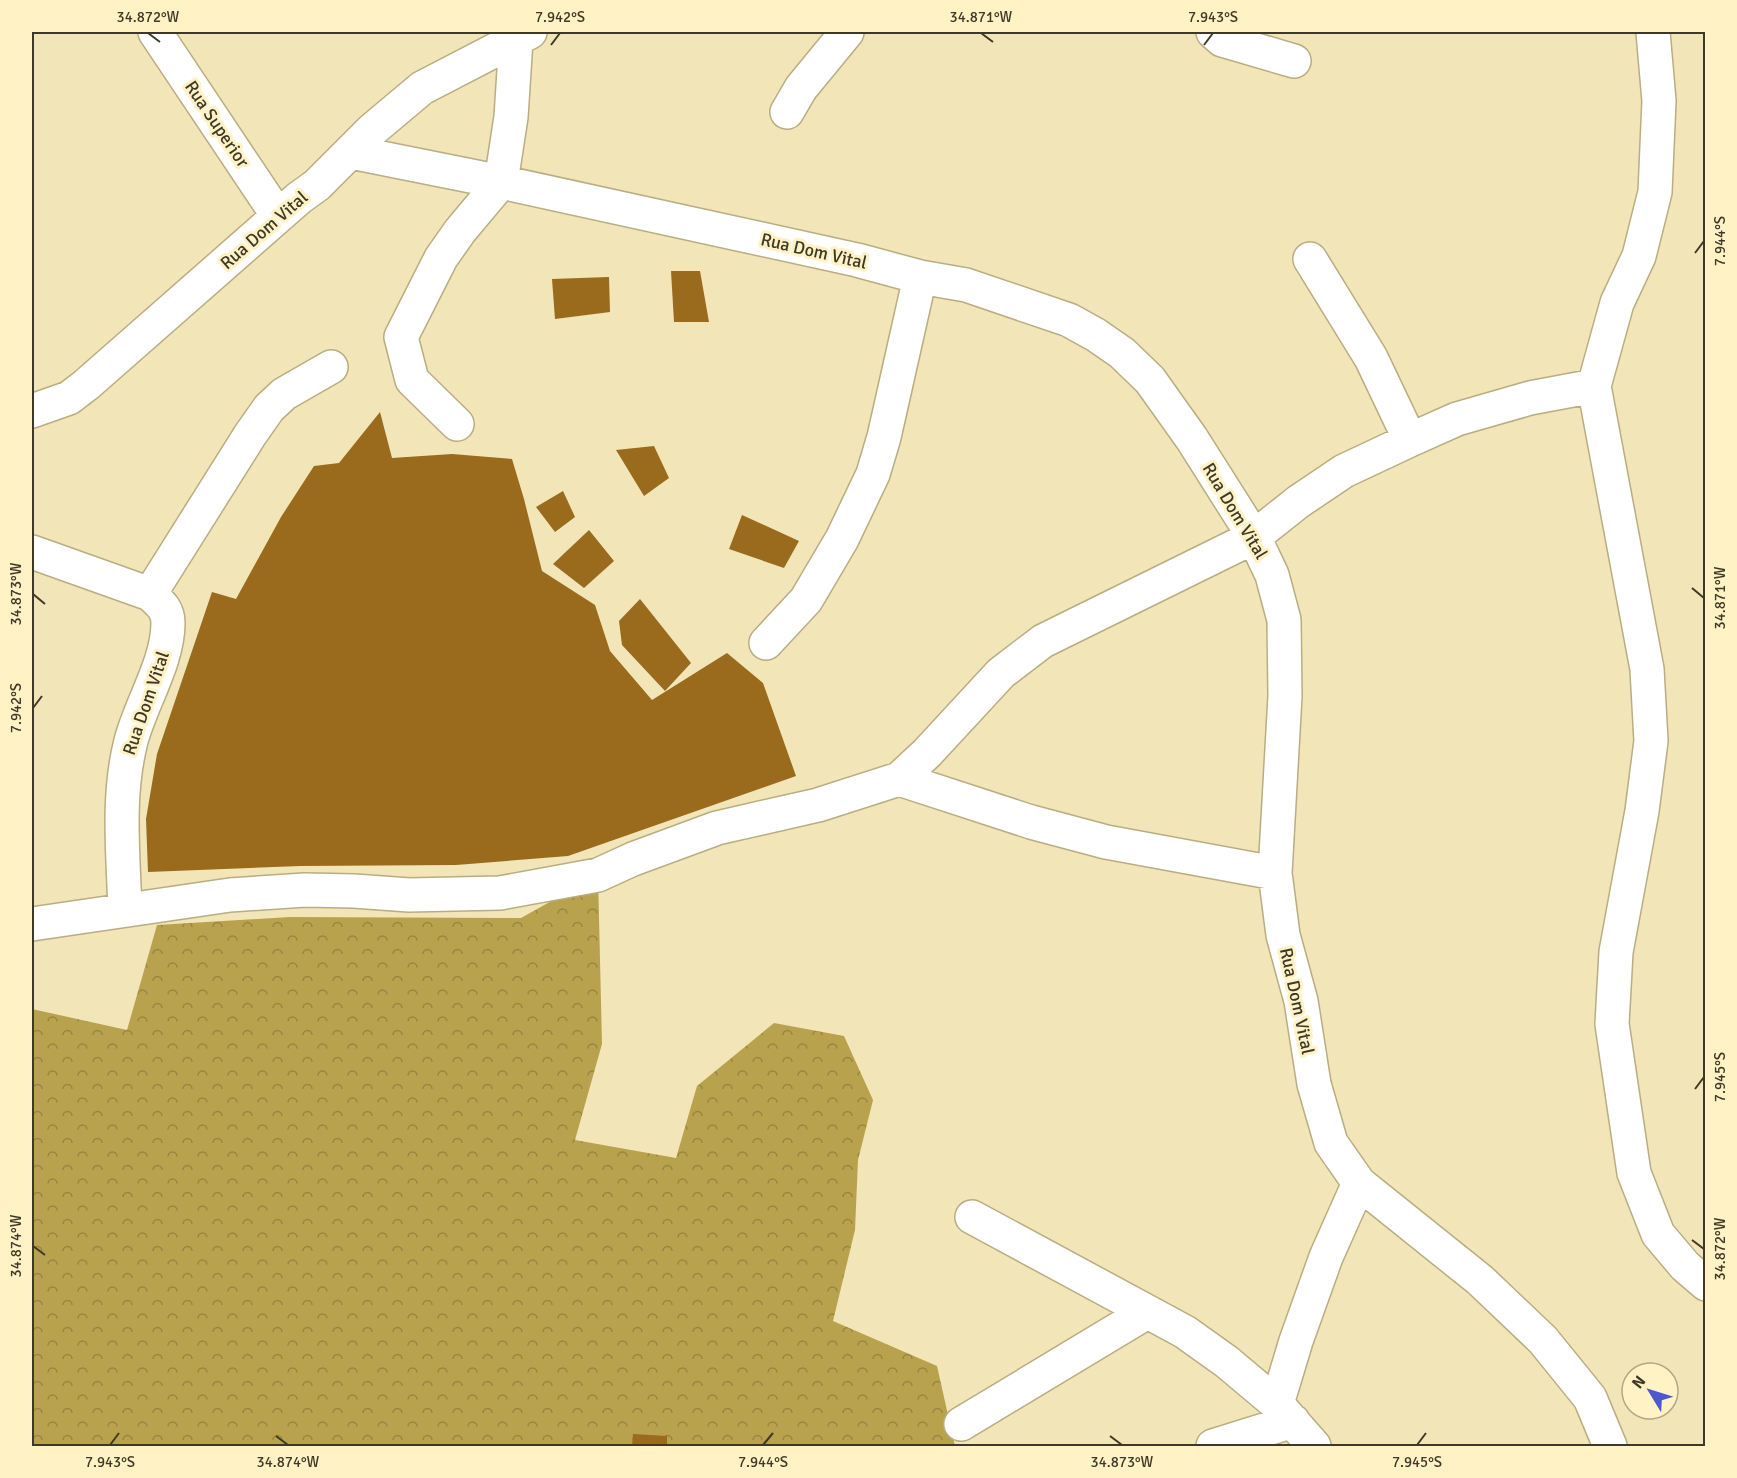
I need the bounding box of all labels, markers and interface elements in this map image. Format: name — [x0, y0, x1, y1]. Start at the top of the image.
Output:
text: 34.872°W — [117, 8, 180, 26]
text: 7.942°S — [535, 8, 585, 26]
text: 34.871°W — [950, 8, 1013, 26]
text: 7.943°S — [1188, 8, 1238, 26]
street label: Rua Superior — [180, 77, 254, 172]
street label: Rua Dom Vital — [216, 186, 312, 274]
text: 7.944°S — [1711, 216, 1729, 266]
street label: Rua Dom Vital — [759, 228, 869, 274]
street label: Rua Dom Vital — [1198, 459, 1272, 563]
text: 34.873°W — [7, 562, 25, 625]
text: 34.871°W — [1711, 566, 1729, 629]
street label: Rua Dom Vital — [118, 648, 174, 758]
text: 7.942°S — [7, 683, 25, 733]
street label: Rua Dom Vital — [1275, 946, 1319, 1056]
text: 7.945°S — [1711, 1052, 1729, 1102]
text: 34.874°W — [7, 1214, 25, 1277]
text: 34.872°W — [1711, 1217, 1729, 1280]
north arrow — [1620, 1361, 1680, 1421]
text: N — [1628, 1372, 1650, 1393]
text: 7.943°S — [85, 1453, 135, 1471]
text: 34.874°W — [257, 1453, 320, 1471]
text: 7.944°S — [738, 1453, 788, 1471]
text: 34.873°W — [1091, 1453, 1154, 1471]
text: 7.945°S — [1392, 1453, 1442, 1471]

